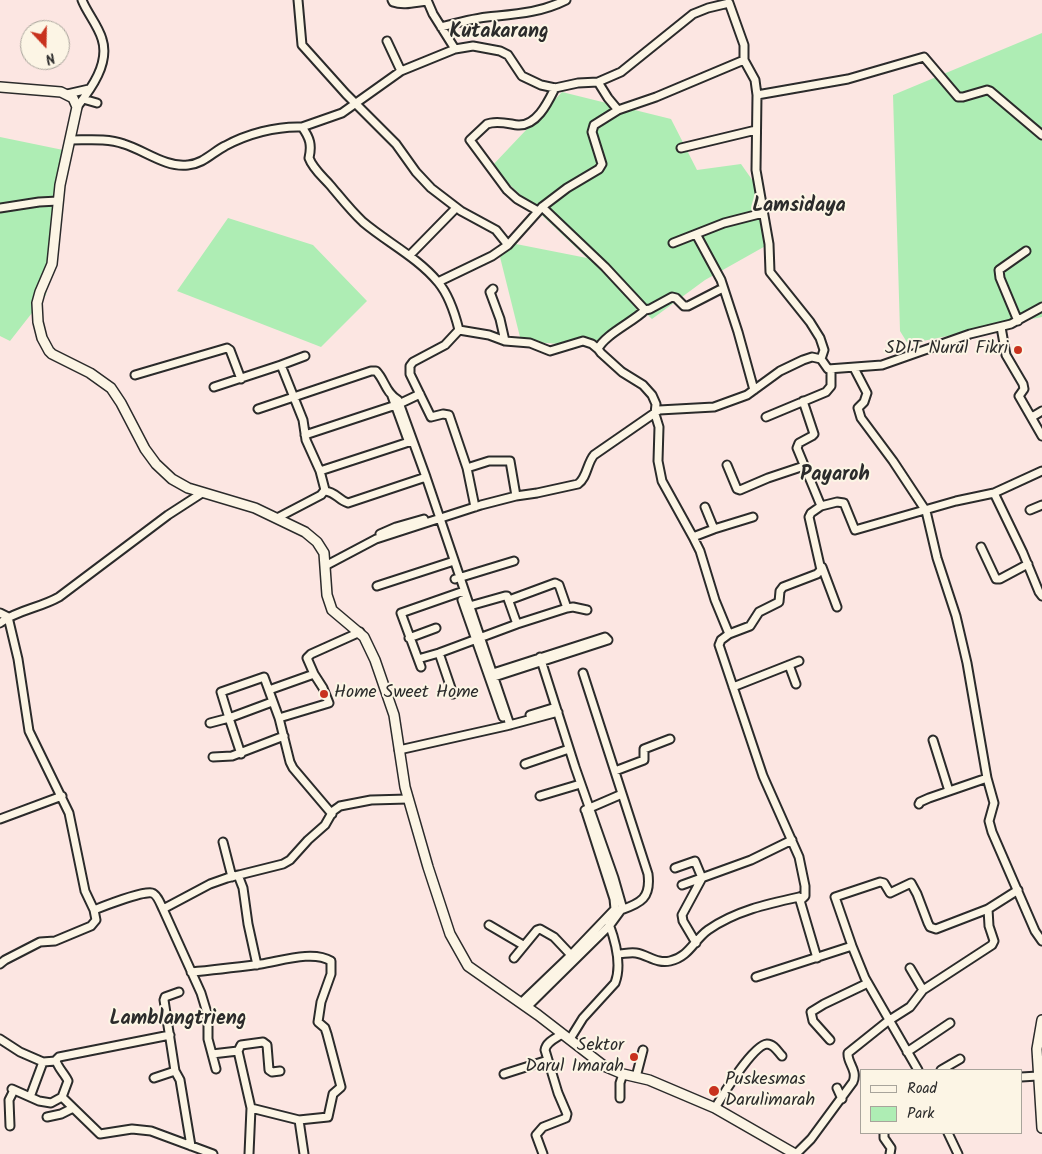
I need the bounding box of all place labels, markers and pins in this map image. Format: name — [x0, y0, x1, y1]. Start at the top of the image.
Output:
place label: SDIT Nurul Fikri — [885, 339, 1008, 361]
marker: SDIT Nurul Fikri — [1012, 344, 1024, 356]
place label: Home Sweet Home — [334, 683, 479, 705]
marker: Home Sweet Home — [318, 688, 330, 700]
place label: Sektor Darul Imarah — [525, 1036, 624, 1078]
marker: Sektor Darul Imarah — [628, 1051, 640, 1063]
place label: Puskesmas Darulimarah — [725, 1070, 815, 1112]
marker: Puskesmas Darulimarah — [707, 1084, 721, 1098]

